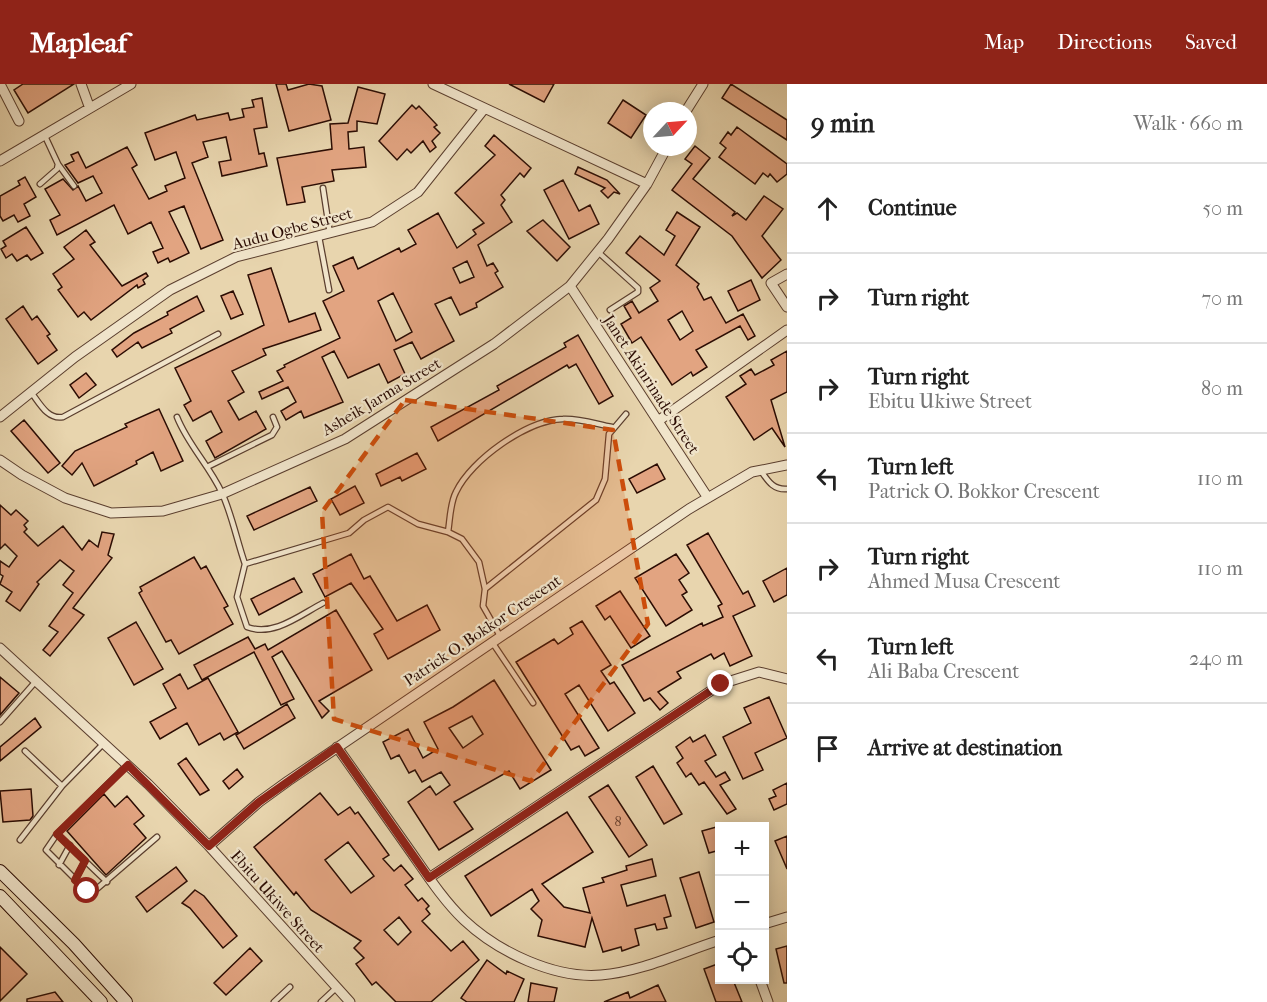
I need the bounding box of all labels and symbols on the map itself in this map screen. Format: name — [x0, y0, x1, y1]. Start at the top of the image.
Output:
north arrow — [643, 102, 697, 156]
street label: Audu Ogbe Street — [229, 203, 355, 254]
street label: Janet Akinrinade Street — [598, 309, 704, 458]
street label: Asheik Jarma Street — [317, 353, 445, 440]
street label: Patrick O. Bokkor Crescent — [400, 571, 565, 690]
route end — [707, 670, 733, 696]
house number: 8 — [614, 813, 622, 830]
street label: Ebitu Ukiwe Street — [227, 846, 329, 957]
route start — [73, 877, 99, 903]

